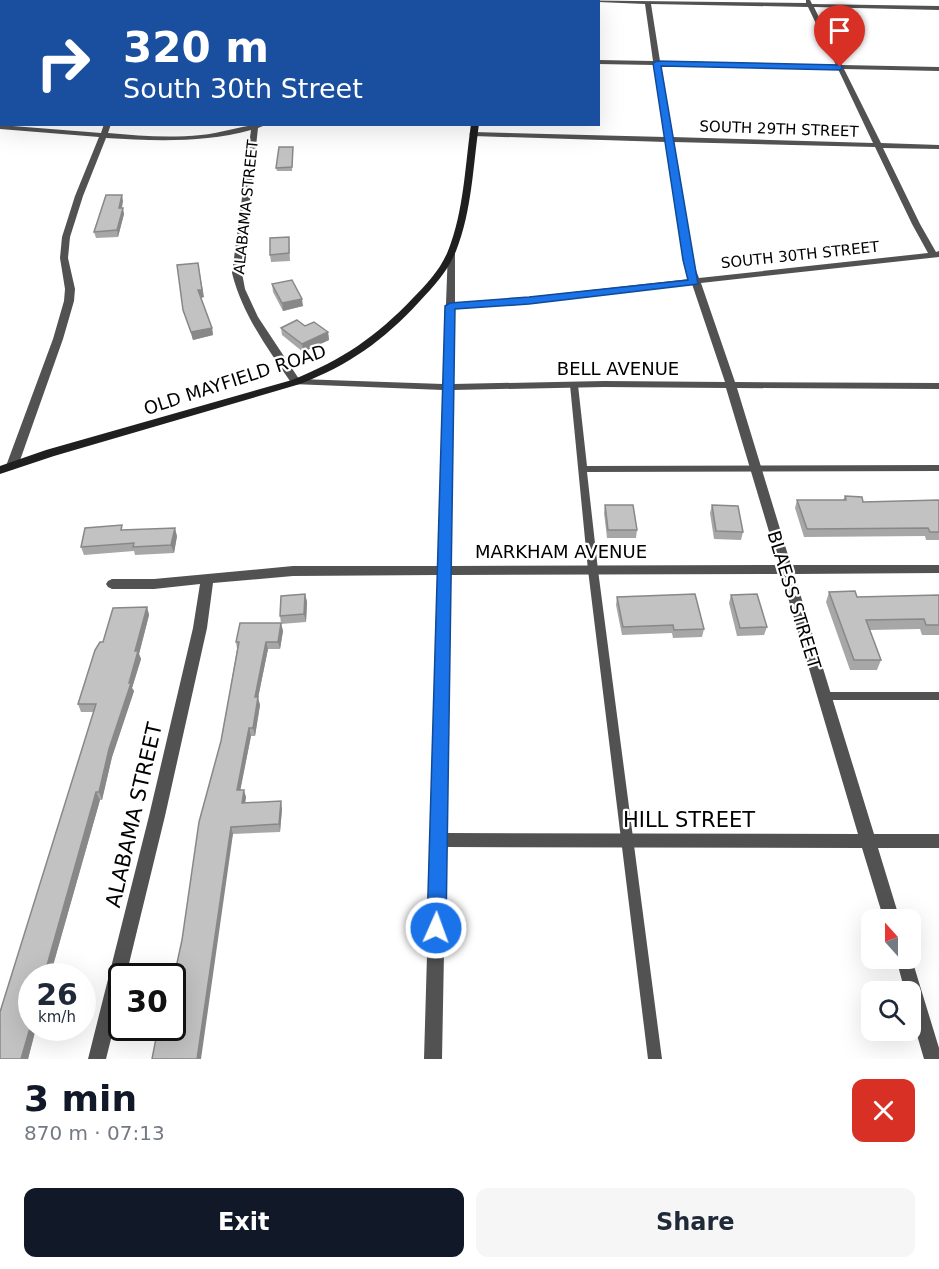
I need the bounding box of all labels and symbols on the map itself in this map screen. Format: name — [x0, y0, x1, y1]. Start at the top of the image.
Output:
pin — [814, 5, 865, 67]
street label: SOUTH 29TH STREET — [699, 117, 860, 141]
street label: ALABAMA STREET — [230, 138, 262, 275]
street label: SOUTH 30TH STREET — [720, 238, 881, 272]
street label: OLD MAYFIELD ROAD — [141, 340, 329, 419]
street label: BELL AVENUE — [557, 358, 679, 379]
street label: BLAESS STREET — [763, 528, 826, 673]
street label: MARKHAM AVENUE — [475, 541, 647, 562]
street label: ALABAMA STREET — [101, 720, 167, 910]
street label: HILL STREET — [623, 808, 755, 832]
position arrow — [404, 896, 468, 960]
north arrow — [861, 909, 921, 969]
speed limit sign: 30 — [108, 963, 186, 1041]

